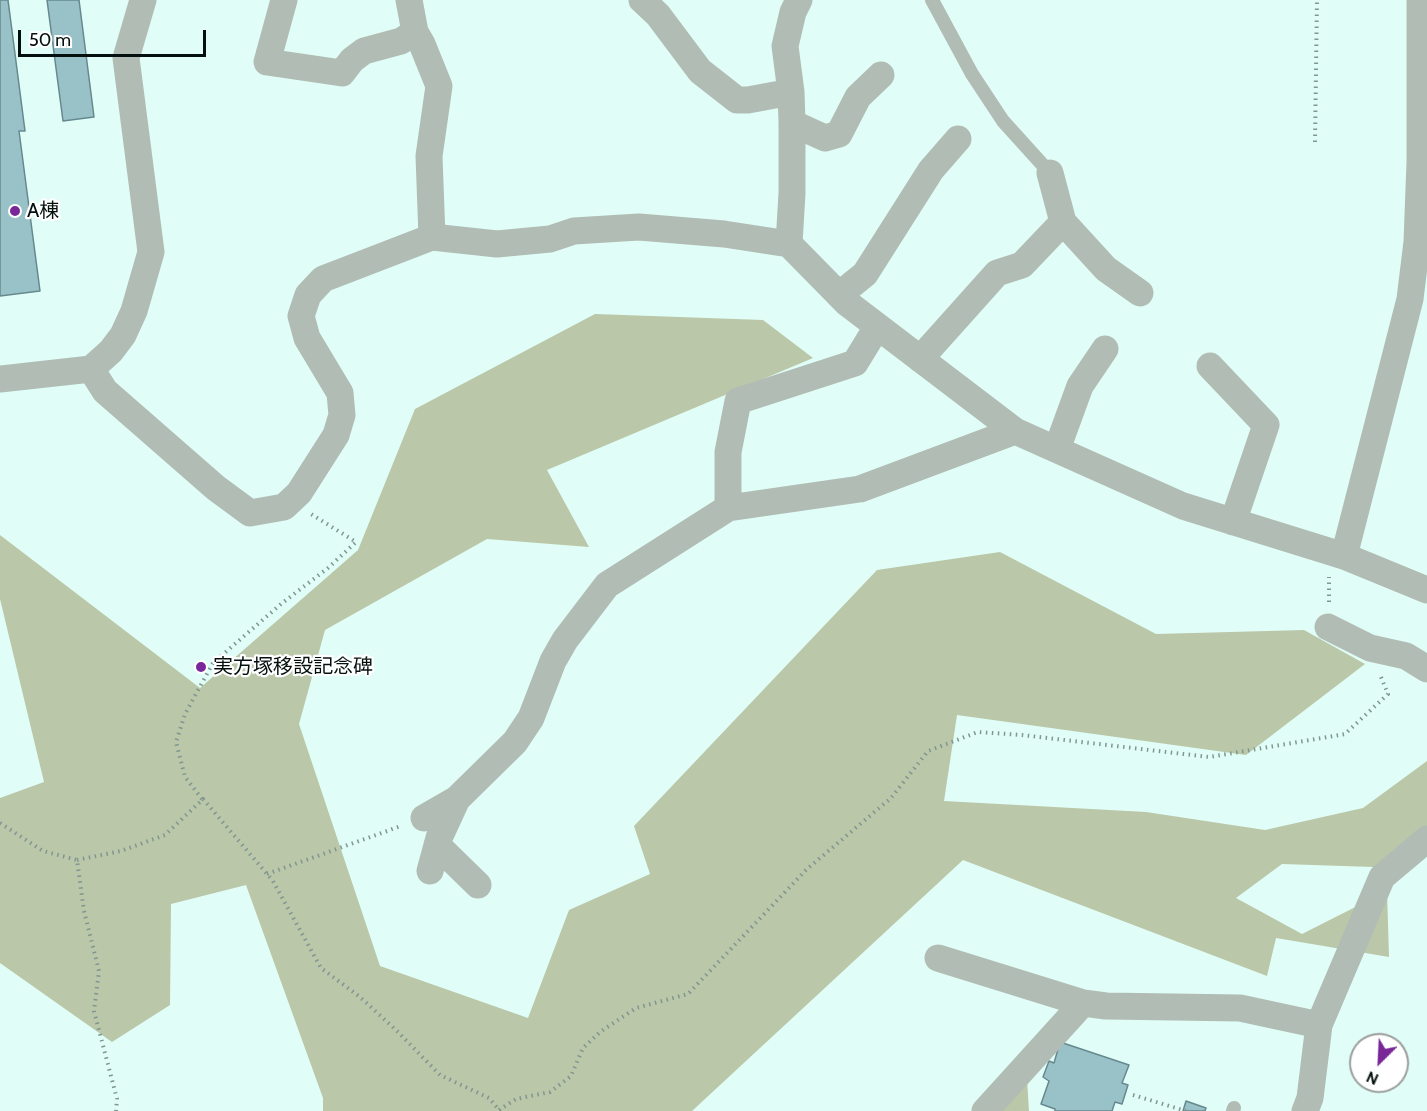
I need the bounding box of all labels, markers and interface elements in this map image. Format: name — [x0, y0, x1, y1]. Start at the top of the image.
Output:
scale bar — [21, 18, 208, 56]
text: 50 m — [29, 29, 71, 51]
place label: A棟 — [27, 199, 59, 223]
marker: A棟 — [8, 204, 22, 218]
place label: 実方塚移設記念碑 — [213, 655, 373, 679]
marker: 実方塚移設記念碑 — [194, 660, 208, 674]
north arrow — [1349, 1033, 1409, 1093]
text: N — [1363, 1067, 1381, 1089]

